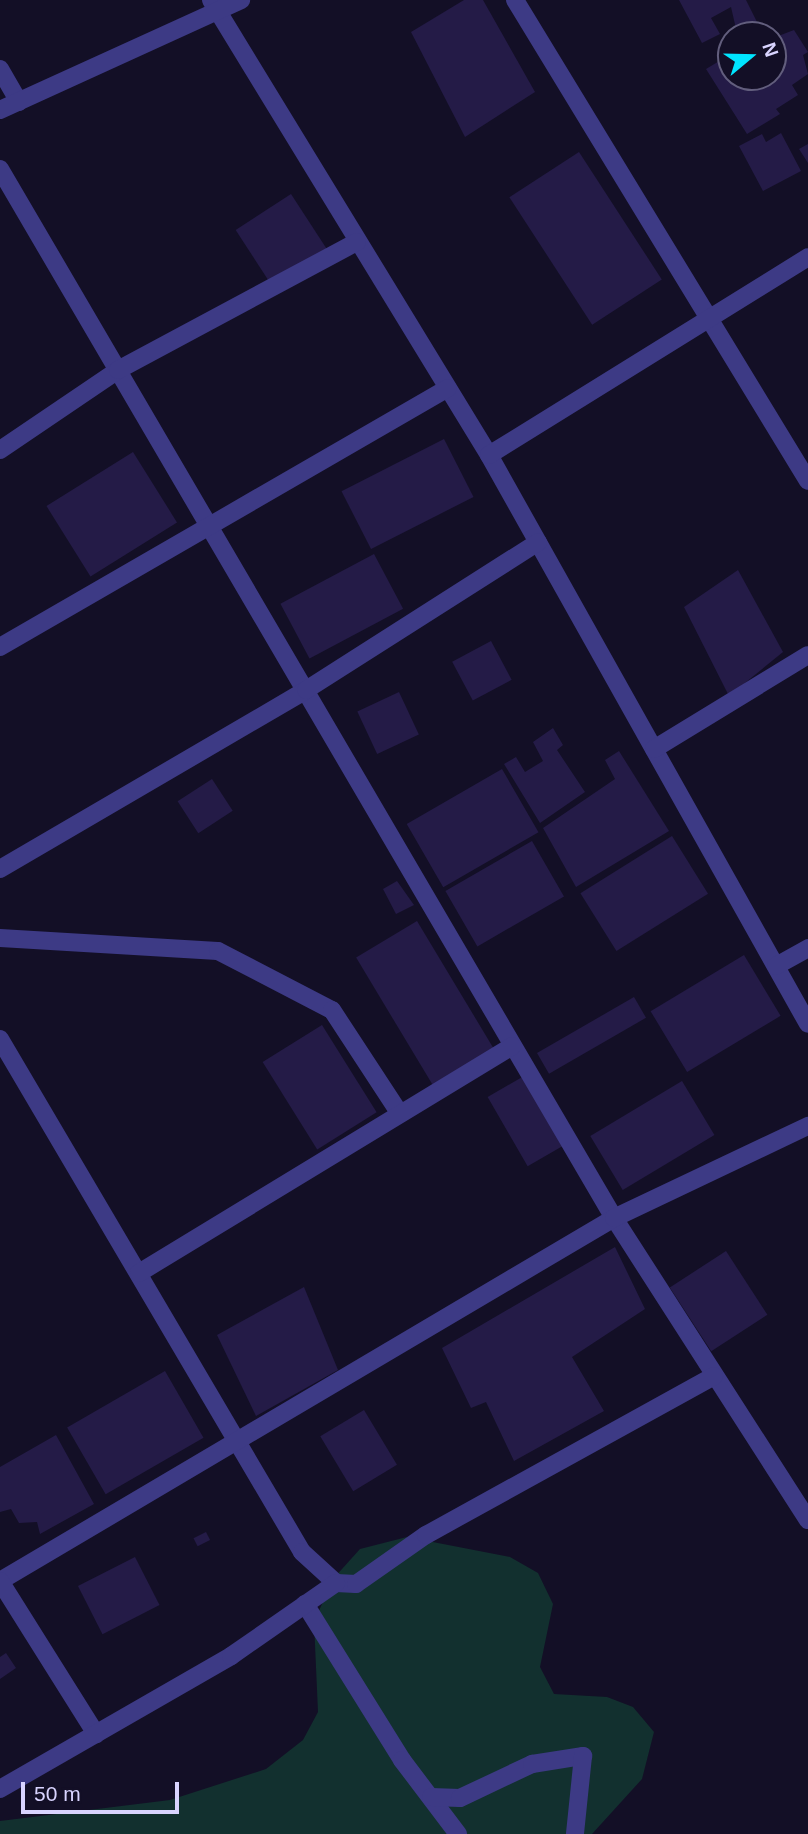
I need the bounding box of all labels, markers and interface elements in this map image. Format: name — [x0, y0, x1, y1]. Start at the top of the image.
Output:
north arrow — [717, 21, 787, 91]
text: N — [758, 40, 783, 60]
scale bar — [24, 1768, 182, 1812]
text: 50 m — [34, 1782, 81, 1805]

